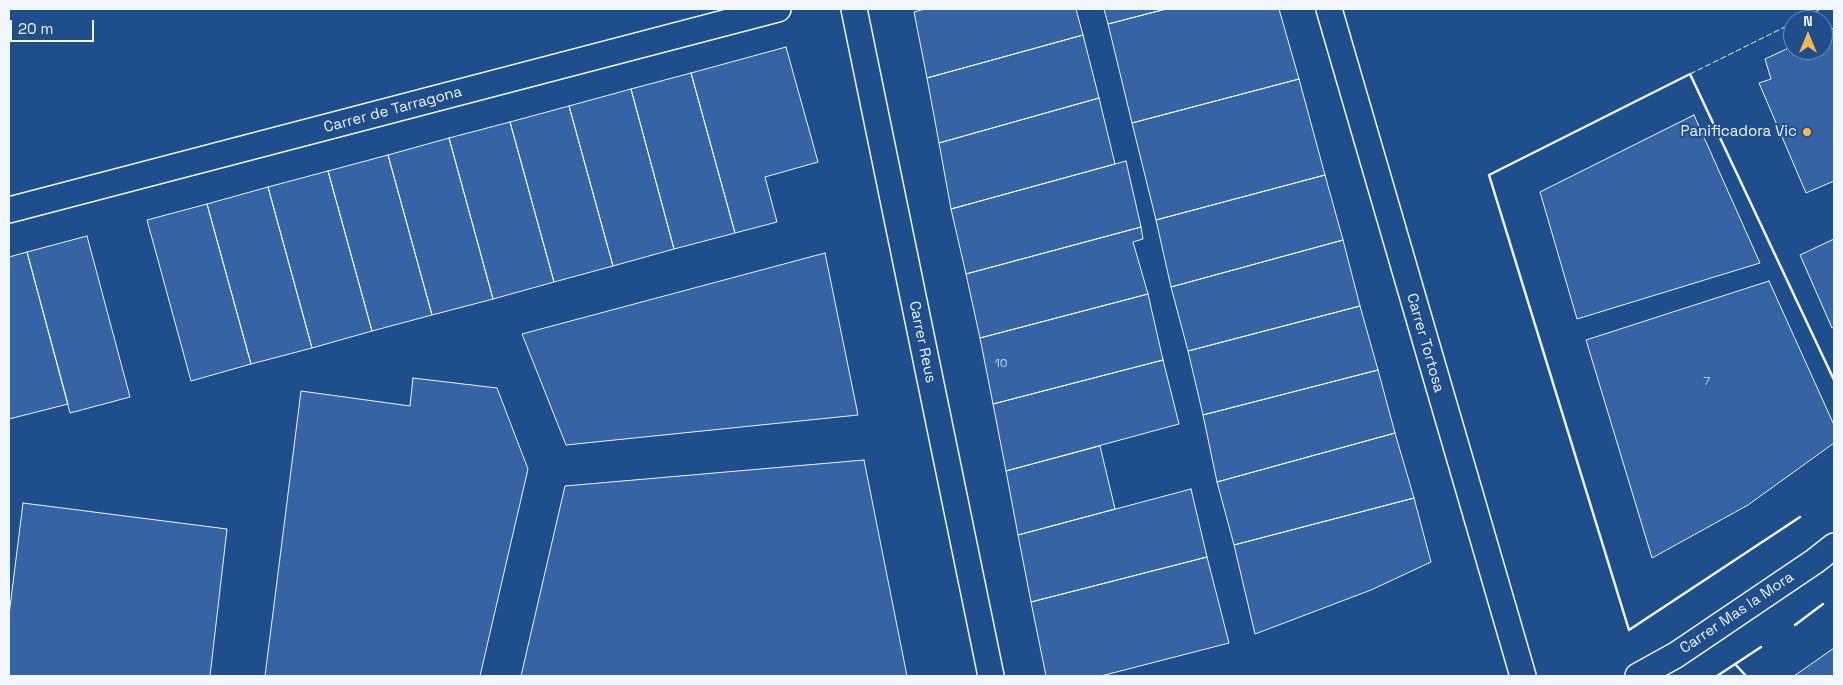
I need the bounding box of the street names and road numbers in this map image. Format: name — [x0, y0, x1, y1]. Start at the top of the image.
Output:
street label: Carrer de Tarragona — [322, 83, 464, 137]
street label: Carrer Tortosa — [1402, 291, 1448, 395]
street label: Carrer Reus — [905, 299, 939, 385]
street label: Carrer Mas la Mora — [1677, 568, 1797, 658]

